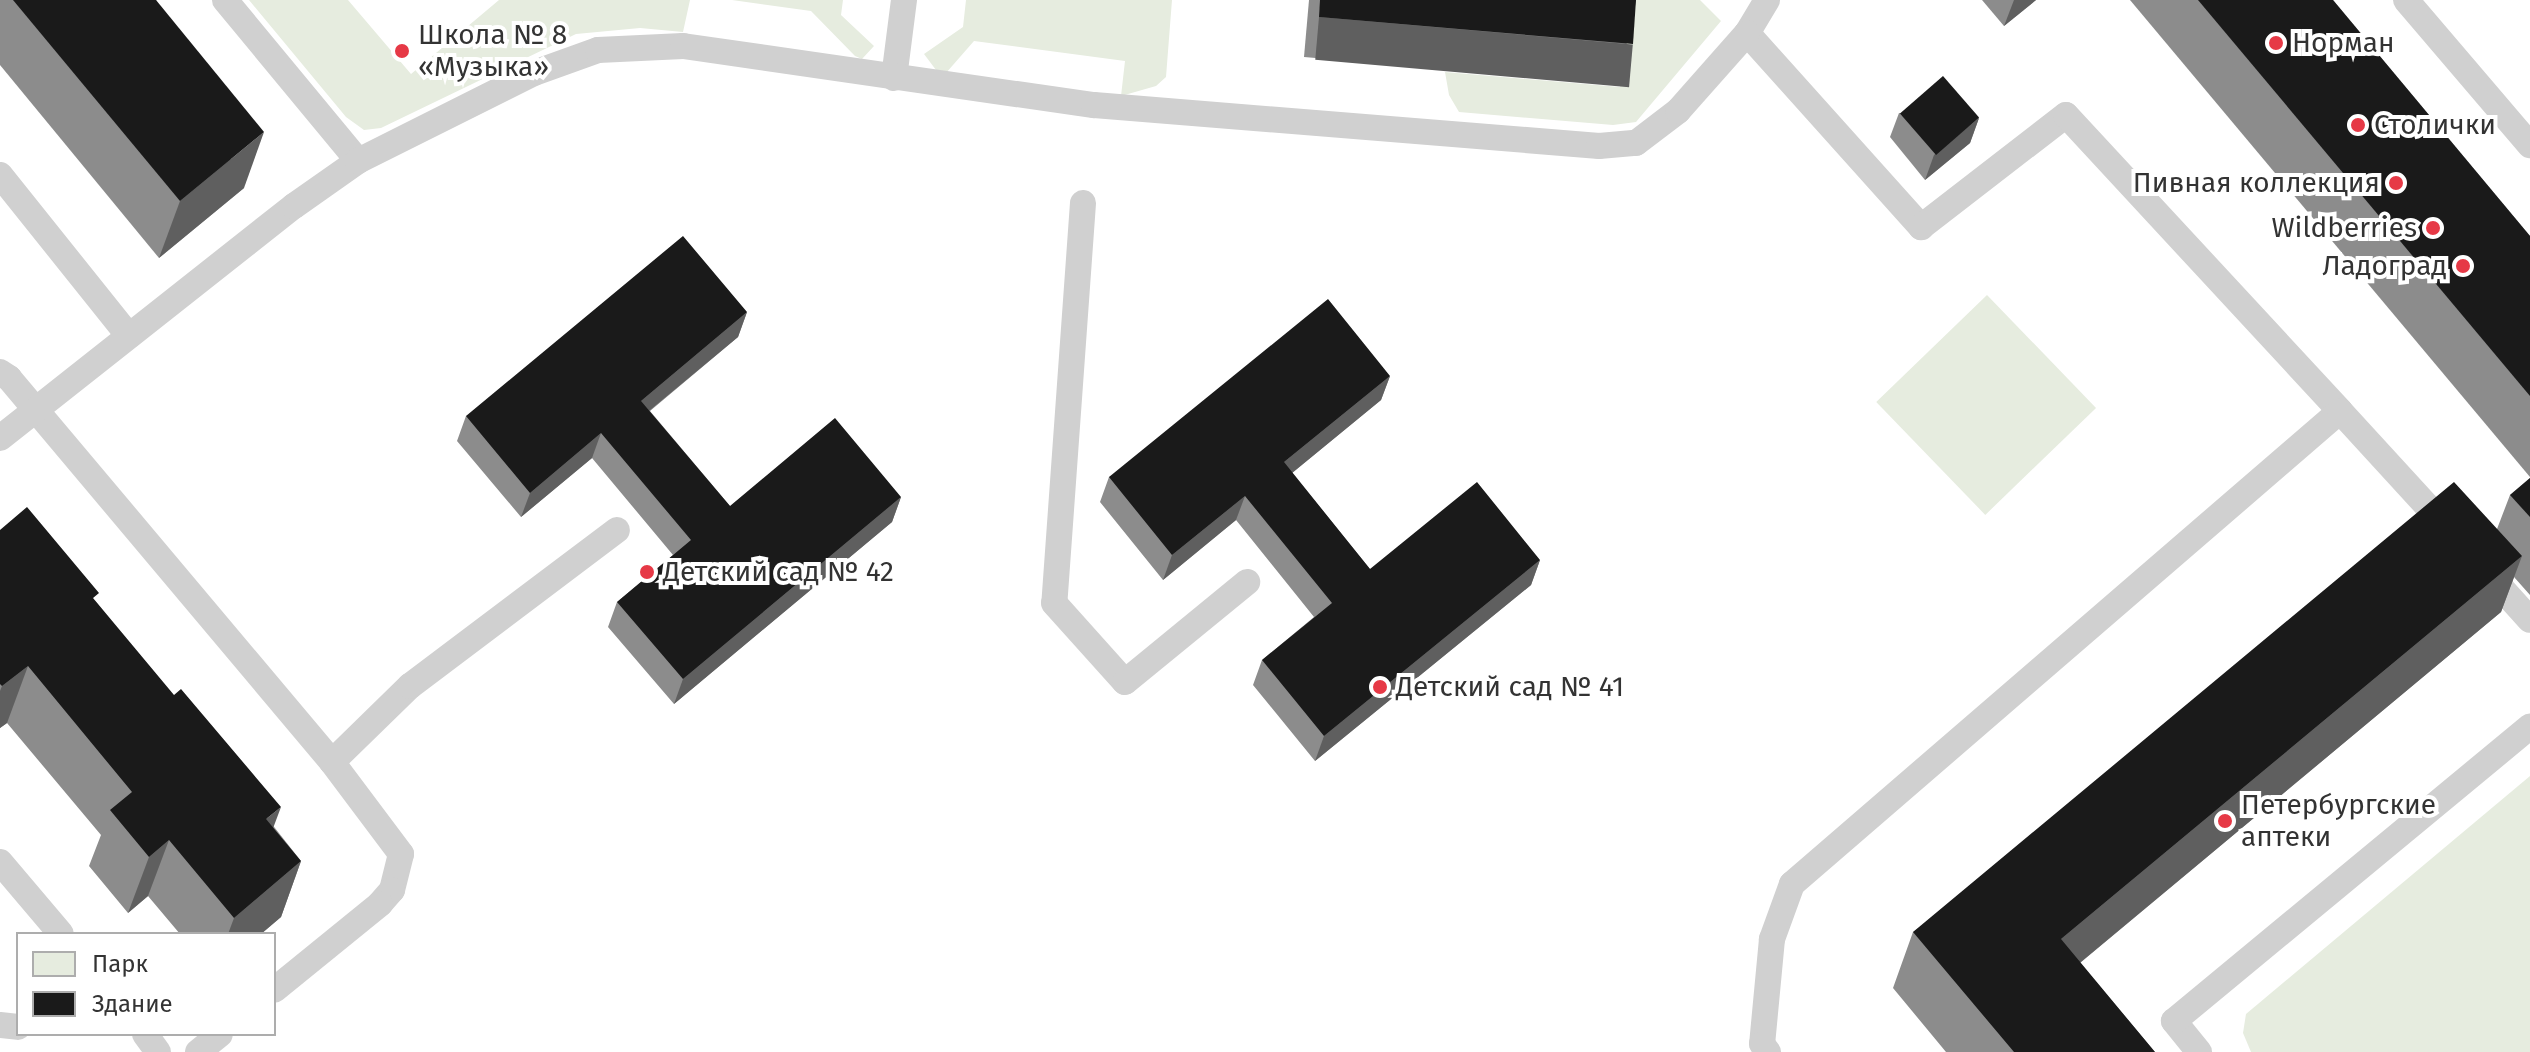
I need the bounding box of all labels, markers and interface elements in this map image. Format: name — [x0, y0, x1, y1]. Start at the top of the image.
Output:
place label: Школа № 8 «Музыка» — [418, 18, 567, 84]
place label: Норман — [2292, 26, 2395, 60]
marker: Норман — [2267, 34, 2285, 52]
marker: Школа № 8 «Музыка» — [393, 42, 411, 60]
place label: Столички — [2374, 108, 2496, 142]
marker: Столички — [2349, 116, 2367, 134]
place label: Пивная коллекция — [2133, 166, 2380, 200]
marker: Пивная коллекция — [2387, 174, 2405, 192]
place label: Wildberries — [2271, 211, 2417, 245]
marker: Wildberries — [2424, 219, 2442, 237]
place label: Ладоград — [2322, 249, 2447, 283]
marker: Ладоград — [2454, 257, 2472, 275]
place label: Детский сад № 42 — [663, 555, 894, 589]
marker: Детский сад № 42 — [638, 563, 656, 581]
place label: Детский сад № 41 — [1396, 670, 1624, 704]
marker: Детский сад № 41 — [1371, 678, 1389, 696]
place label: Петербургские аптеки — [2241, 788, 2436, 854]
marker: Петербургские аптеки — [2216, 812, 2234, 830]
legend — [16, 932, 276, 1036]
text: Парк — [92, 950, 148, 978]
text: Здание — [92, 990, 173, 1018]

